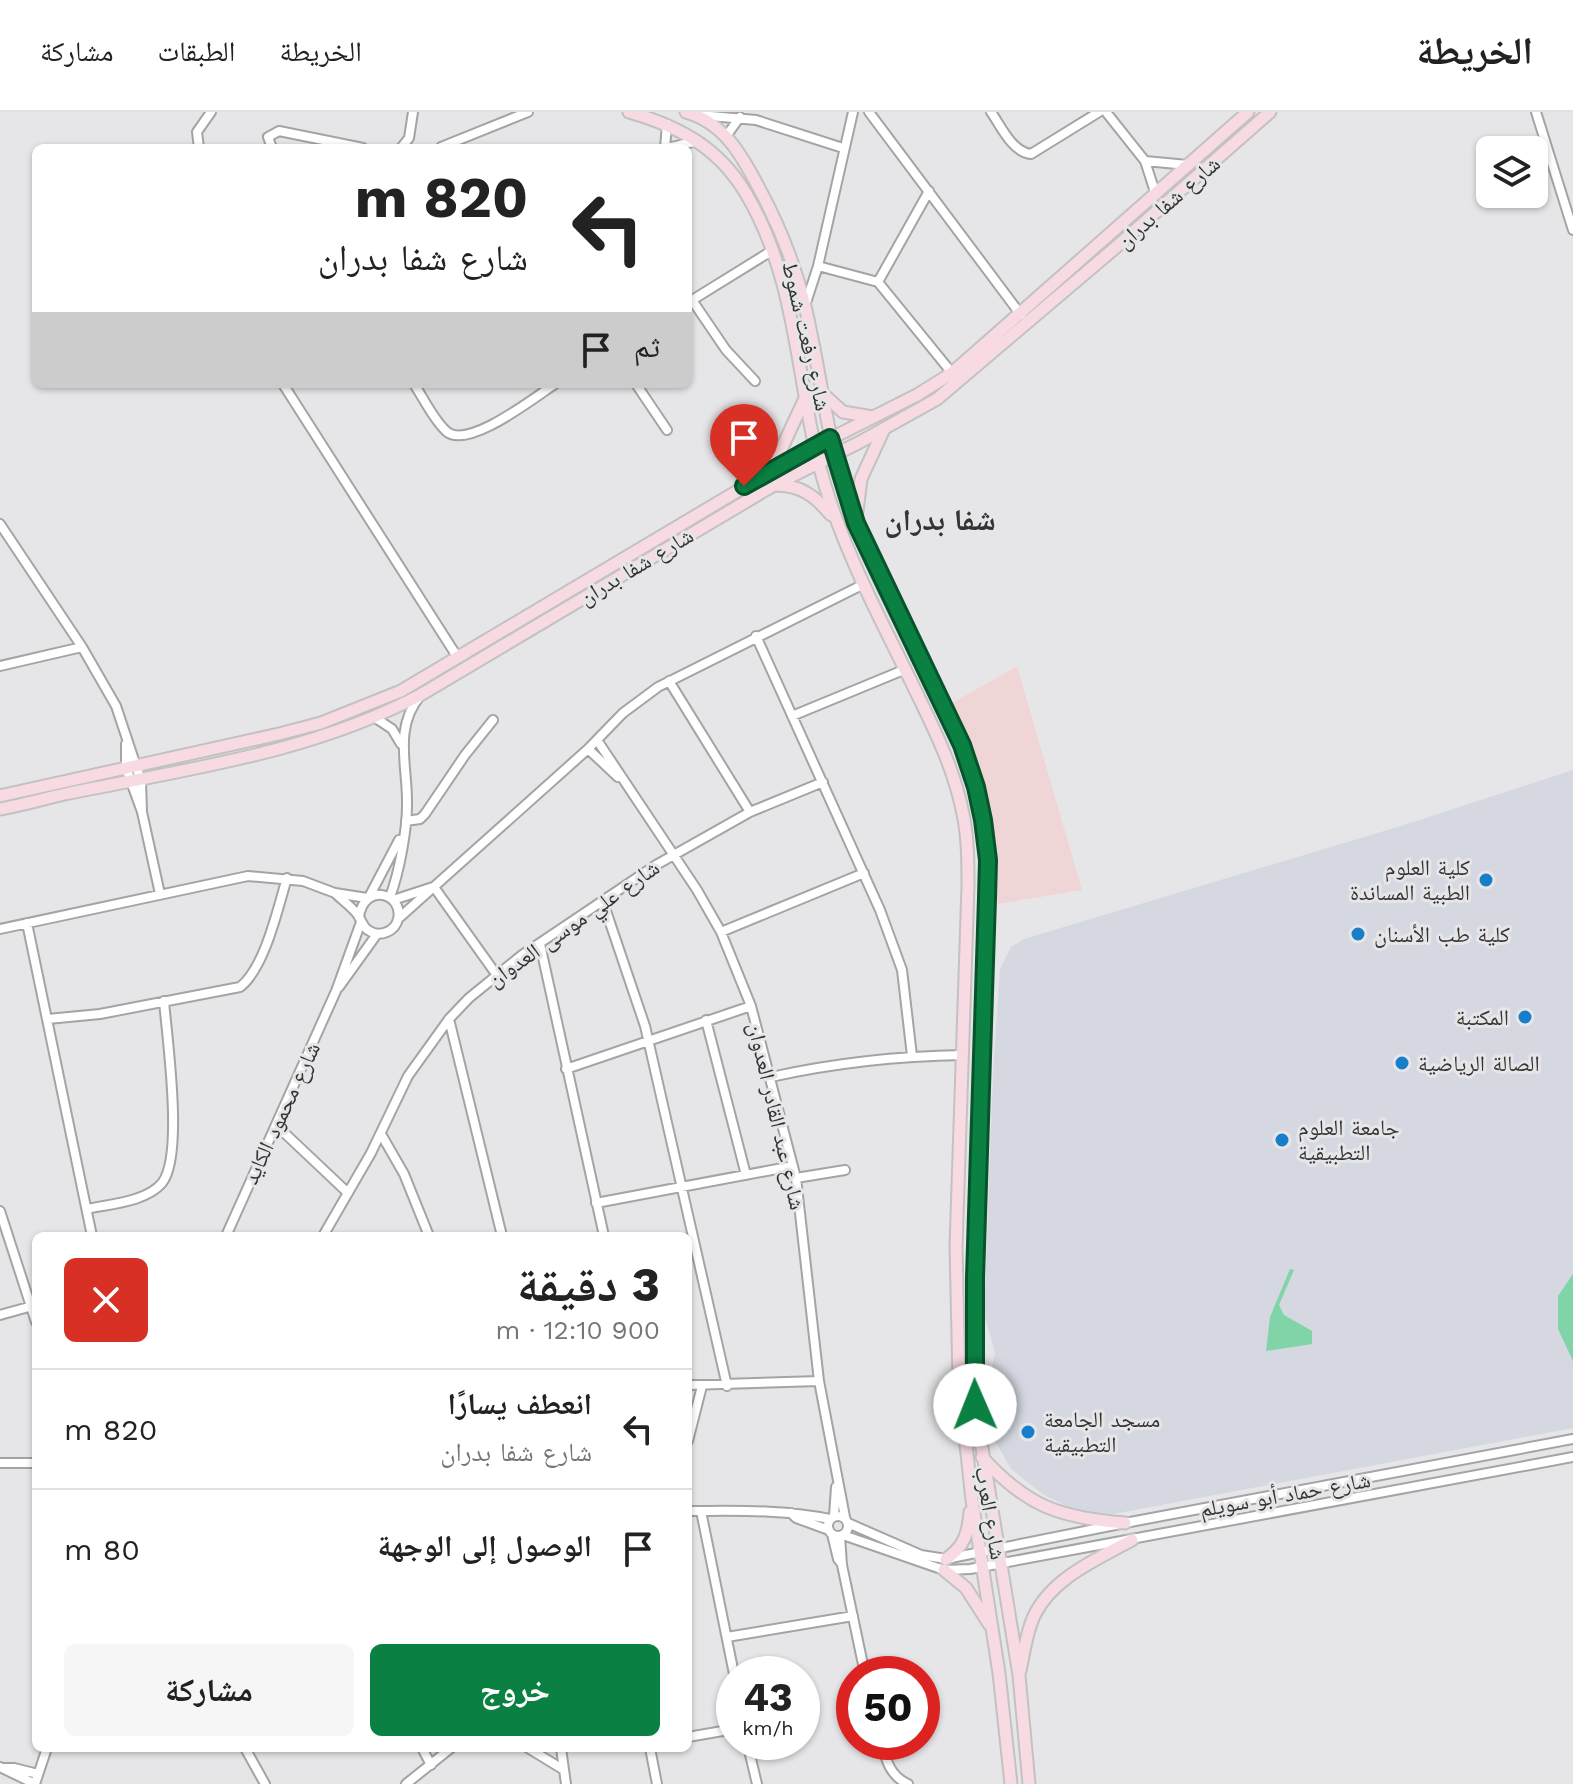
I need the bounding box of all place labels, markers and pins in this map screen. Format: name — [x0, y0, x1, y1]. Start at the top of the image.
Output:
pin — [710, 404, 778, 486]
place label: كلية العلوم الطبية المساندة — [1350, 855, 1470, 905]
marker: كلية العلوم الطبية المساندة — [1477, 871, 1495, 889]
place label: كلية طب الأسنان — [1374, 922, 1510, 948]
marker: كلية طب الأسنان — [1349, 925, 1367, 943]
place label: المكتبة — [1456, 1005, 1509, 1030]
marker: المكتبة — [1516, 1008, 1534, 1026]
place label: الصالة الرياضية — [1418, 1051, 1540, 1076]
marker: الصالة الرياضية — [1393, 1054, 1411, 1072]
place label: جامعة العلوم التطبيقية — [1298, 1115, 1400, 1165]
marker: جامعة العلوم التطبيقية — [1273, 1131, 1291, 1149]
place label: مسجد الجامعة التطبيقية — [1044, 1407, 1160, 1457]
marker: مسجد الجامعة التطبيقية — [1019, 1423, 1037, 1441]

